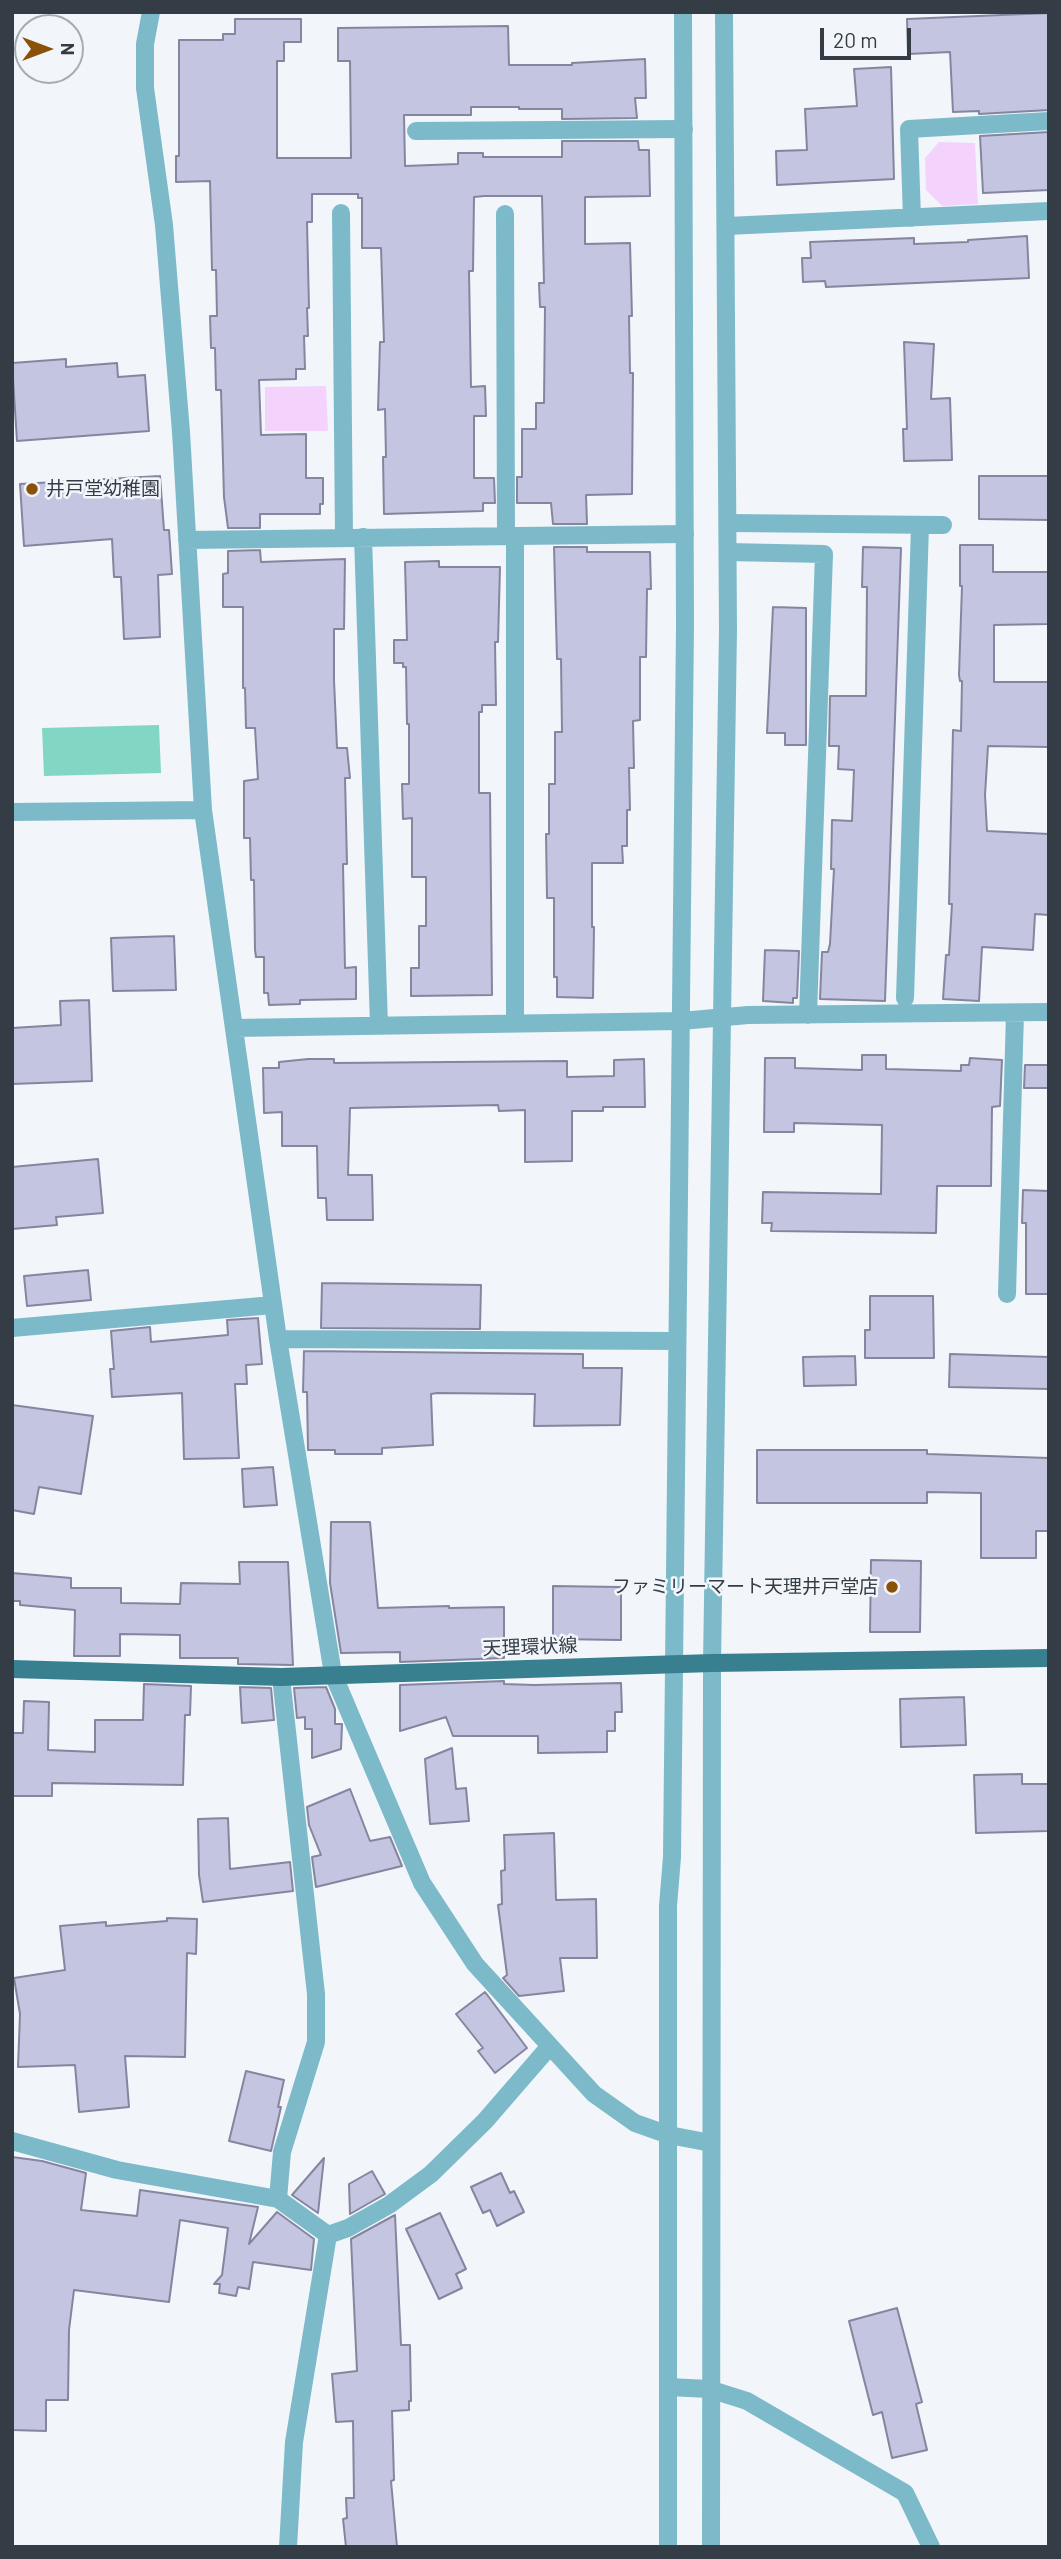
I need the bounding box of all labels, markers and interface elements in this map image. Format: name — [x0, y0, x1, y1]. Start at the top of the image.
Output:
north arrow — [14, 14, 84, 84]
scale bar — [823, 14, 914, 58]
text: 20 m — [833, 27, 878, 52]
text: N — [57, 43, 80, 55]
place label: 井戸堂幼稚園 — [46, 478, 160, 500]
marker: 井戸堂幼稚園 — [24, 481, 40, 497]
place label: ファミリーマート天理井戸堂店 — [612, 1576, 878, 1598]
marker: ファミリーマート天理井戸堂店 — [884, 1579, 900, 1595]
street label: 天理環状線 — [482, 1634, 578, 1660]

